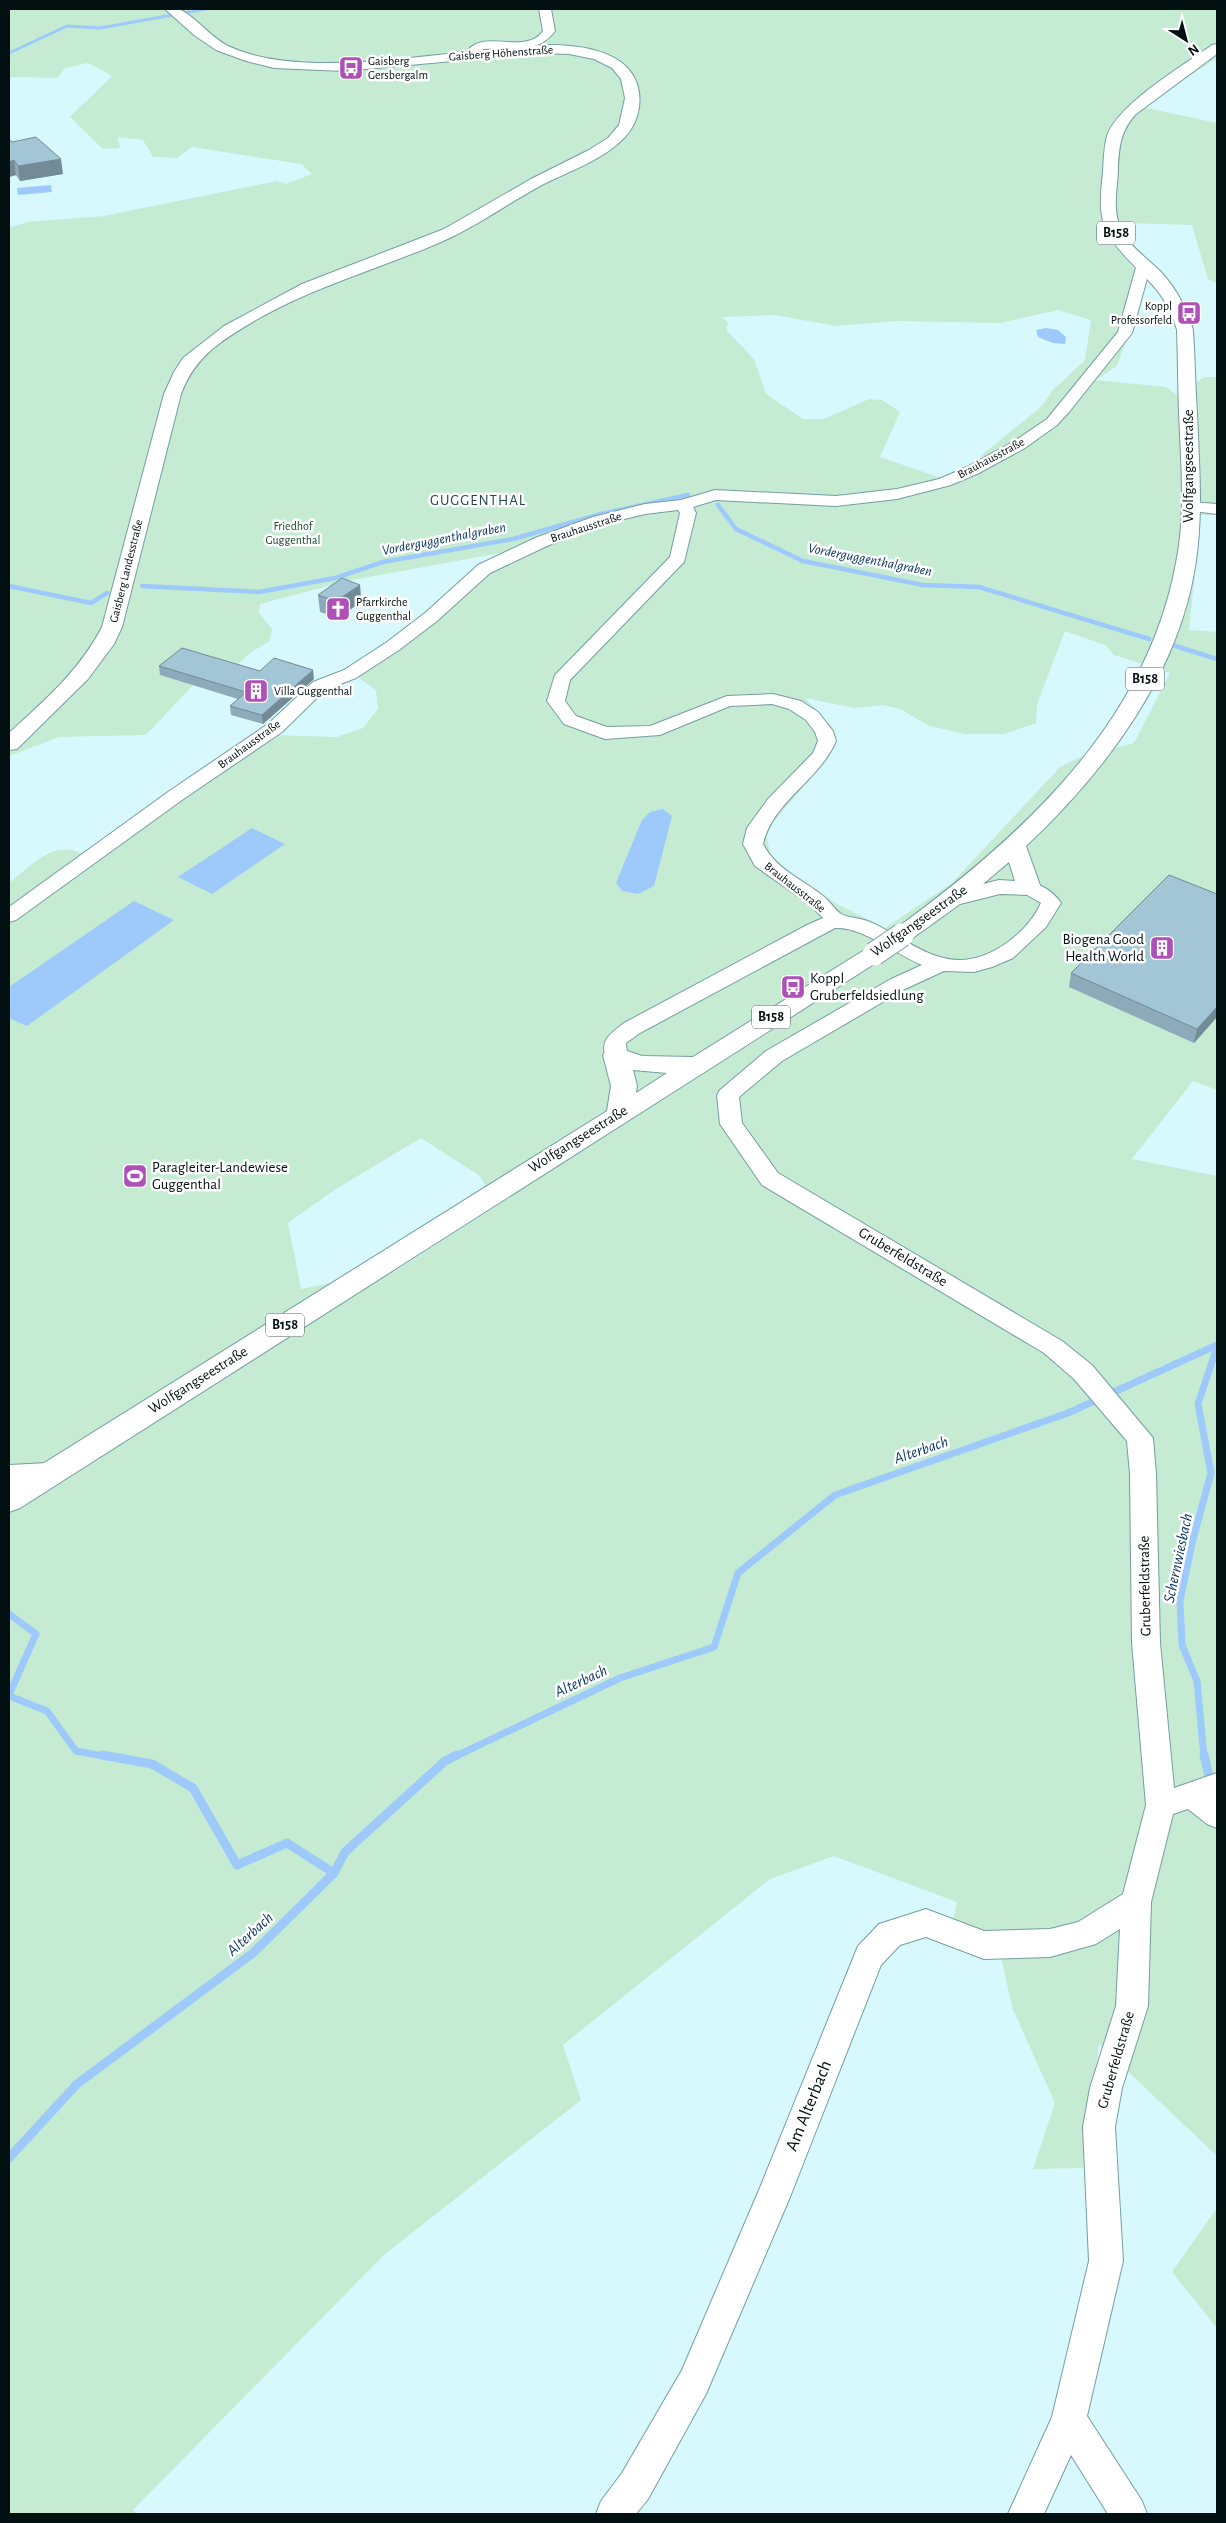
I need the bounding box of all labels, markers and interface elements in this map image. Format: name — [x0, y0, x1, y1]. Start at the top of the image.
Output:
north arrow — [1161, 15, 1211, 65]
text: N — [1185, 41, 1201, 58]
street label: Gaisberg Höhenstraße — [448, 43, 554, 63]
bus stop icon: Gaisberg Gersbergalm — [338, 55, 364, 81]
place label: Gaisberg Gersbergalm — [368, 55, 428, 81]
road number: B158 — [1097, 222, 1135, 244]
place label: Koppl Professorfeld — [1111, 300, 1172, 326]
bus stop icon: Koppl Professorfeld — [1176, 300, 1202, 326]
street label: Wolfgangseestraße — [1181, 409, 1196, 523]
street label: Brauhausstraße — [956, 435, 1026, 481]
district label: GUGGENTHAL — [430, 493, 526, 508]
street label: Brauhausstraße — [549, 510, 623, 544]
street label: Gaisberg Landesstraße — [107, 518, 145, 624]
park label: Friedhof Guggenthal — [265, 520, 321, 546]
water label: Vorderguggenthalgraben — [381, 520, 507, 558]
water label: Vorderguggenthalgraben — [807, 541, 933, 579]
church icon: Pfarrkirche Guggenthal — [325, 596, 351, 622]
place label: Pfarrkirche Guggenthal — [356, 596, 411, 622]
road number: B158 — [1126, 668, 1164, 691]
building icon: Villa Guggenthal — [243, 678, 269, 704]
place label: Villa Guggenthal — [274, 685, 352, 697]
street label: Brauhausstraße — [216, 717, 282, 771]
street label: Brauhausstraße — [762, 860, 828, 914]
street label: Wolfgangseestraße — [868, 882, 970, 960]
place label: Biogena Good Health World — [1062, 932, 1144, 964]
building icon: Biogena Good Health World — [1149, 935, 1175, 961]
place label: Koppl Gruberfeldsiedlung — [810, 971, 924, 1003]
bus stop icon: Koppl Gruberfeldsiedlung — [780, 974, 806, 1000]
road number: B158 — [752, 1006, 790, 1028]
street label: Wolfgangseestraße — [526, 1103, 630, 1175]
place label: Paragleiter-Landewiese Guggenthal — [152, 1160, 288, 1192]
sports icon: Paragleiter-Landewiese Guggenthal — [122, 1163, 148, 1189]
street label: Gruberfeldstraße — [856, 1225, 950, 1289]
road number: B158 — [266, 1314, 304, 1336]
street label: Wolfgangseestraße — [146, 1344, 250, 1416]
water label: Alterbach — [891, 1433, 950, 1467]
water label: Schernwiesbach — [1161, 1512, 1195, 1604]
street label: Gruberfeldstraße — [1137, 1536, 1153, 1636]
water label: Alterbach — [551, 1662, 610, 1700]
water label: Alterbach — [223, 1909, 276, 1959]
street label: Gruberfeldstraße — [1095, 2010, 1137, 2110]
street label: Am Alterbach — [783, 2058, 835, 2154]

